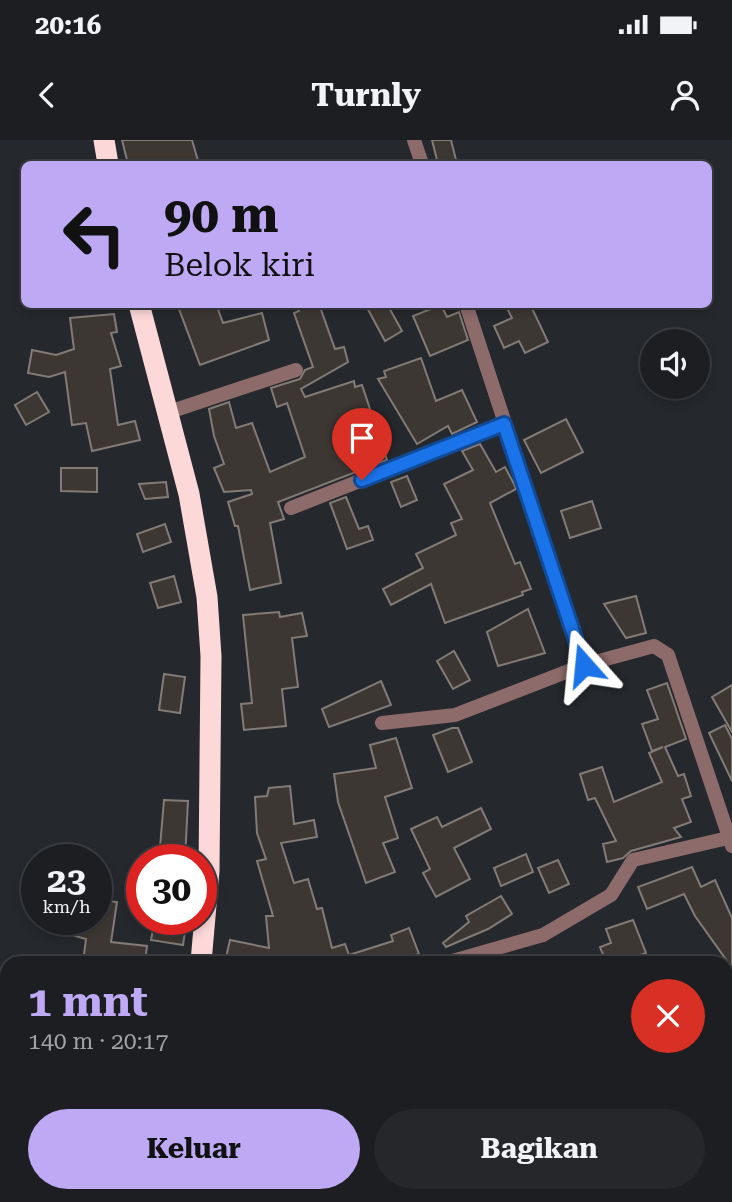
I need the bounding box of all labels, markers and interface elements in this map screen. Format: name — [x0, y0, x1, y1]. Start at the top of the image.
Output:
text: 20:16 — [35, 10, 101, 40]
icon: back — [28, 76, 66, 114]
text: Turnly — [311, 76, 421, 114]
icon: person — [666, 76, 704, 114]
text: 90 m — [164, 187, 279, 244]
icon: left — [49, 189, 140, 280]
text: Belok kiri — [164, 246, 315, 284]
map controls — [640, 329, 710, 399]
button: sound — [640, 329, 710, 399]
pin — [332, 408, 392, 480]
icon: arrive — [343, 419, 381, 457]
position arrow — [547, 628, 621, 702]
speed limit sign: 30 — [126, 844, 217, 935]
text: 23 — [47, 860, 86, 901]
text: km/h — [42, 896, 91, 917]
text: 1 mnt — [28, 977, 148, 1026]
button: close — [631, 979, 705, 1053]
text: 140 m · 20:17 — [28, 1028, 168, 1055]
button: Keluar — [28, 1109, 360, 1189]
button: Bagikan — [374, 1109, 705, 1189]

